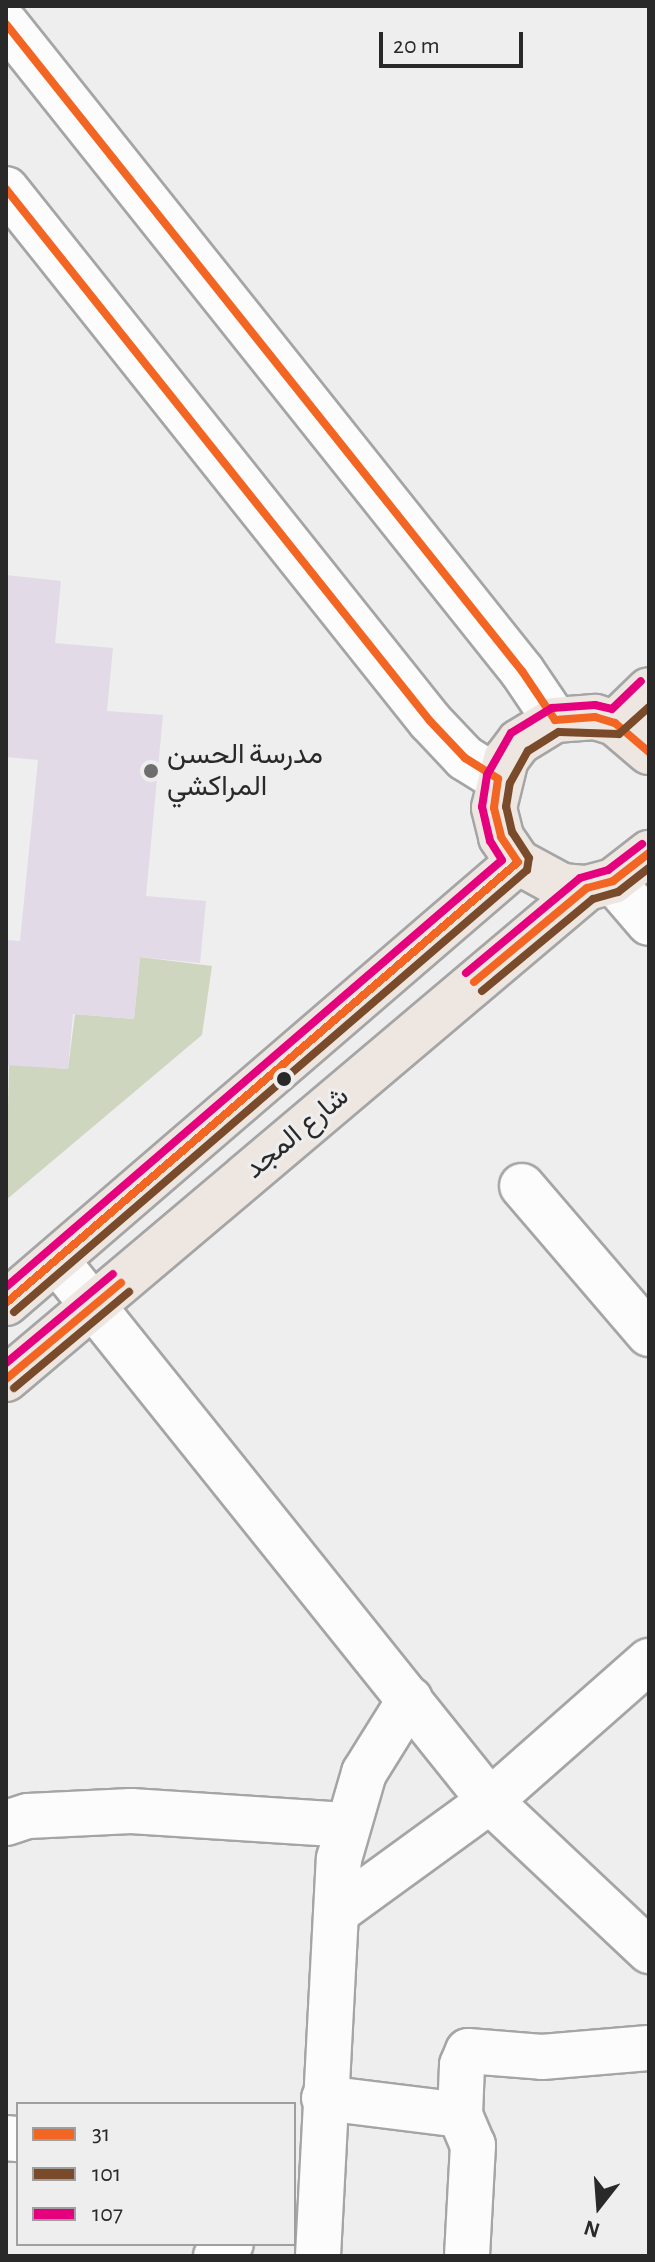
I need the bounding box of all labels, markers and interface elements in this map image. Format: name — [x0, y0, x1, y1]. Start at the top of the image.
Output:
scale bar — [383, 16, 527, 66]
text: 20 m — [393, 34, 440, 58]
place label: مدرسة الحسن المراكشي — [167, 738, 323, 804]
marker: مدرسة الحسن المراكشي — [142, 762, 160, 780]
unlabelled marker — [276, 1071, 292, 1087]
street label: شارع المجد — [238, 1080, 356, 1186]
legend — [16, 2102, 296, 2246]
text: 31 — [92, 2122, 110, 2146]
text: 101 — [92, 2162, 121, 2186]
north arrow — [559, 2166, 639, 2246]
text: 107 — [92, 2202, 123, 2226]
text: N — [581, 2216, 603, 2242]

